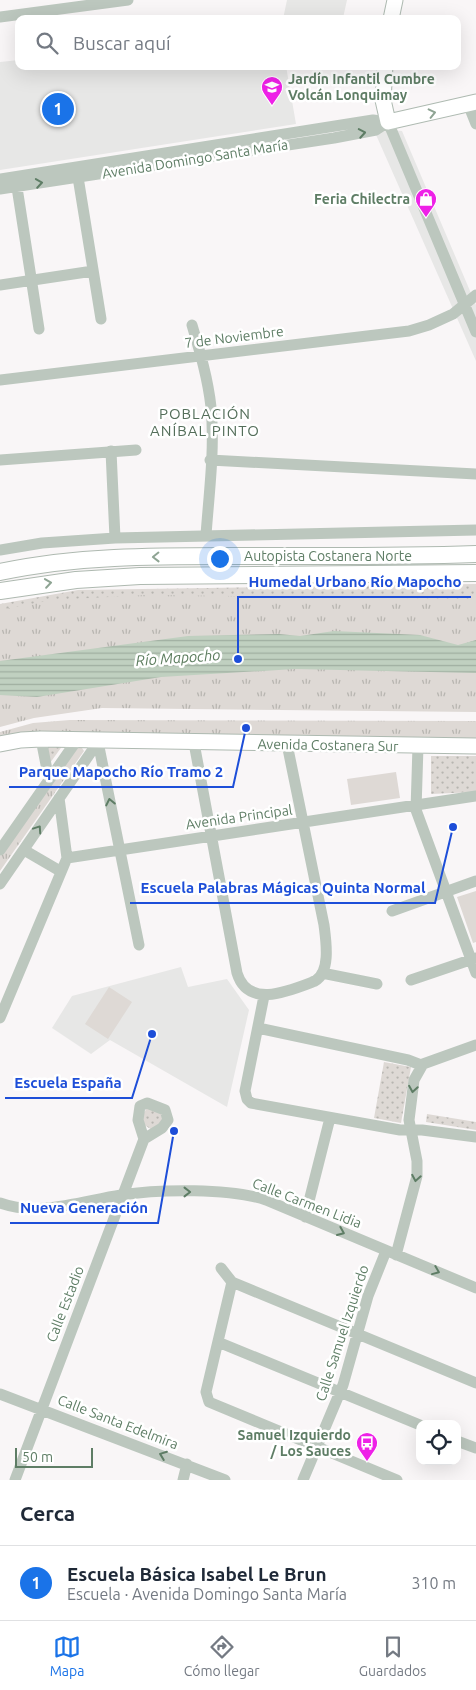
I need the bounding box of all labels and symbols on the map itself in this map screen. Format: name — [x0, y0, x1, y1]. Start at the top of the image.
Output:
place label: Jardín Infantil Cumbre Volcán Lonquimay — [288, 71, 435, 103]
school or university icon: Jardín Infantil Cumbre Volcán Lonquimay — [260, 75, 284, 106]
pin: 1 — [42, 90, 74, 128]
one-way arrow — [428, 108, 437, 119]
one-way arrow — [358, 129, 367, 139]
street label: Avenida Domingo Santa María — [101, 136, 289, 182]
one-way arrow — [35, 178, 43, 188]
shop icon: Feria Chilectra — [414, 187, 438, 218]
place label: Feria Chilectra — [314, 191, 410, 207]
street label: 7 de Noviembre — [184, 323, 284, 351]
district label: POBLACIÓN ANÍBAL PINTO — [150, 405, 260, 439]
your location — [207, 546, 233, 572]
street label: Autopista Costanera Norte — [244, 548, 412, 564]
one-way arrow — [152, 552, 160, 562]
callout: Humedal Urbano Río Mapocho — [238, 567, 471, 597]
text: Humedal Urbano Río Mapocho — [249, 573, 461, 590]
one-way arrow — [44, 578, 52, 589]
water label: Río Mapocho — [135, 646, 221, 669]
street label: Avenida Costanera Sur — [257, 736, 399, 754]
callout: Parque Mapocho Río Tramo 2 — [9, 757, 233, 787]
text: Parque Mapocho Río Tramo 2 — [19, 763, 223, 780]
one-way arrow — [105, 797, 116, 806]
street label: Avenida Principal — [185, 802, 294, 832]
one-way arrow — [32, 826, 41, 835]
callout: Escuela Palabras Mágicas Quinta Normal — [130, 873, 435, 903]
text: Escuela Palabras Mágicas Quinta Normal — [140, 879, 426, 896]
callout: Escuela España — [5, 1068, 132, 1098]
text: Escuela España — [14, 1074, 122, 1091]
one-way arrow — [408, 1085, 419, 1093]
one-way arrow — [411, 1174, 421, 1182]
street label: Calle Carmen Lidia — [250, 1175, 364, 1231]
one-way arrow — [183, 1187, 191, 1197]
callout: Nueva Generación — [10, 1193, 158, 1223]
text: Nueva Generación — [20, 1199, 148, 1216]
one-way arrow — [337, 1227, 345, 1237]
street label: Calle Samuel Izquierdo — [312, 1263, 372, 1403]
street label: Calle Estadio — [43, 1264, 87, 1344]
one-way arrow — [431, 1265, 440, 1276]
street label: Calle Santa Edelmira — [55, 1392, 181, 1452]
place label: Samuel Izquierdo / Los Sauces — [238, 1427, 351, 1459]
bus stop icon: Samuel Izquierdo / Los Sauces — [355, 1431, 379, 1462]
scale bar — [15, 1445, 92, 1468]
one-way arrow — [160, 1451, 168, 1461]

